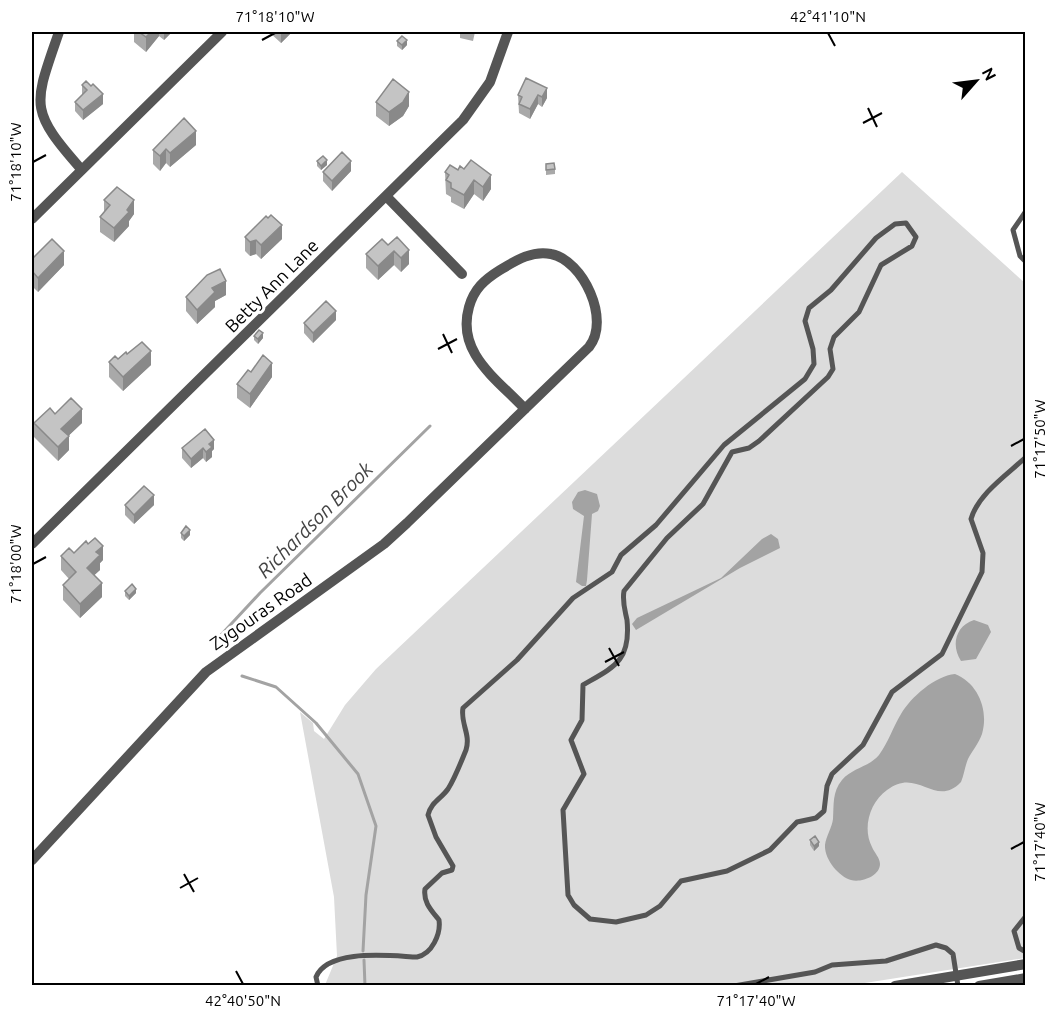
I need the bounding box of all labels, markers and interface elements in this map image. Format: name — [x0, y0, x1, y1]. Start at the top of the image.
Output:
text: 71°18'10"W — [235, 8, 315, 25]
text: 42°41'10"N — [790, 8, 866, 25]
north arrow — [946, 51, 1006, 111]
text: N — [978, 64, 1000, 83]
text: 71°18'10"W — [7, 122, 24, 202]
street label: Betty Ann Lane — [221, 235, 322, 336]
text: 71°17'50"W — [1031, 399, 1048, 479]
water label: Richardson Brook — [252, 457, 378, 582]
text: 71°18'00"W — [7, 524, 24, 604]
street label: Zygouras Road — [206, 569, 315, 654]
text: 71°17'40"W — [1031, 802, 1048, 882]
text: 42°40'50"N — [205, 992, 281, 1009]
text: 71°17'40"W — [716, 992, 796, 1009]

